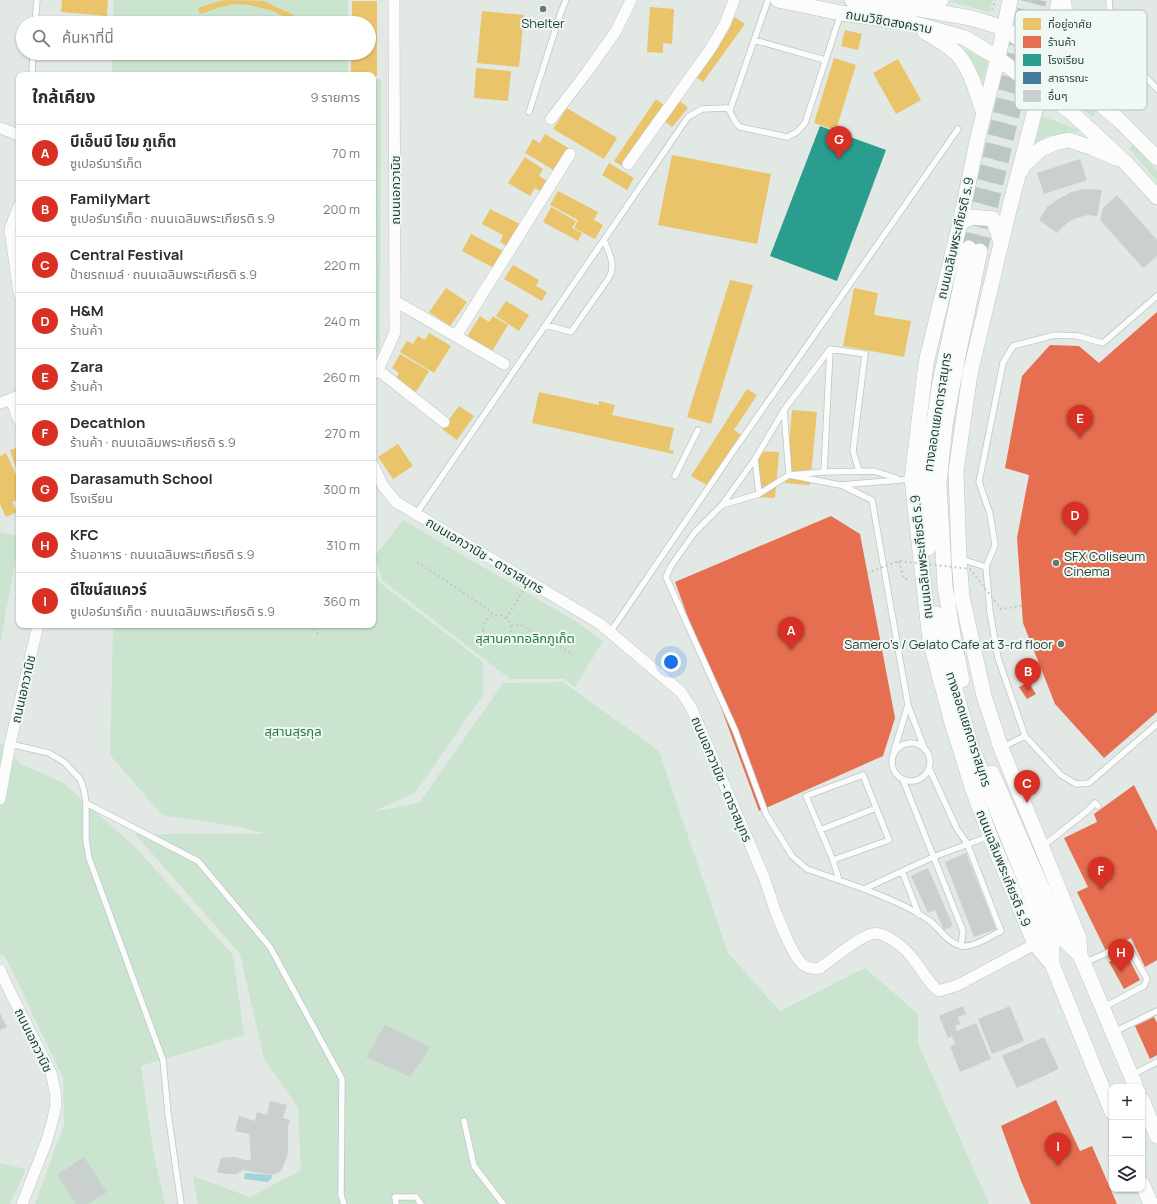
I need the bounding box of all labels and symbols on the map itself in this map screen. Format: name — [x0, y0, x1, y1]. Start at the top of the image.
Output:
marker: Shelter — [538, 4, 548, 14]
street label: ถนนวิชิตสงคราม — [844, 5, 934, 37]
legend — [1015, 10, 1147, 110]
place label: Shelter — [521, 14, 565, 32]
text: ที่อยู่อาศัย — [1048, 16, 1092, 31]
text: ร้านค้า — [1048, 34, 1076, 49]
text: โรงเรียน — [1048, 52, 1084, 67]
text: สาธารณะ — [1048, 70, 1089, 85]
text: อื่นๆ — [1048, 88, 1068, 103]
pin: G — [826, 126, 852, 159]
street label: ถนนเอกวานิช — [386, 155, 404, 225]
street label: ถนนเฉลิมพระเกียรติ ร.9 — [932, 175, 978, 301]
street label: ทางลอดแยกดาราสมุทร — [919, 351, 955, 473]
pin: E — [1067, 405, 1093, 438]
street label: ถนนเฉลิมพระเกียรติ ร.9 — [906, 494, 936, 620]
pin: D — [1062, 502, 1088, 535]
street label: ถนนเอกวานิช - ดาราสมุทร — [423, 513, 547, 597]
place label: SFX Coliseum Cinema — [1064, 547, 1145, 580]
marker: SFX Coliseum Cinema — [1051, 558, 1061, 568]
pin: A — [778, 617, 804, 650]
park label: สุสานคาทอลิกภูเก็ต — [475, 629, 575, 647]
place label: Samero's / Gelato Cafe at 3-rd floor — [844, 635, 1053, 653]
marker: Samero's / Gelato Cafe at 3-rd floor — [1056, 639, 1066, 649]
your location — [661, 652, 681, 672]
street label: ถนนเอกวานิช — [6, 653, 40, 725]
pin: B — [1015, 658, 1041, 691]
street label: ทางลอดแยกดาราสมุทร — [942, 669, 996, 789]
street label: ถนนเอกวานิช - ดาราสมุทร — [687, 713, 757, 845]
park label: สุสานสุรกุล — [264, 722, 322, 740]
pin: C — [1014, 770, 1040, 803]
street label: ถนนเฉลิมพระเกียรติ ร.9 — [972, 807, 1036, 929]
pin: F — [1088, 857, 1114, 890]
pin: H — [1108, 939, 1134, 972]
street label: ถนนเอกวานิช — [11, 1005, 57, 1075]
pin: I — [1045, 1133, 1071, 1166]

